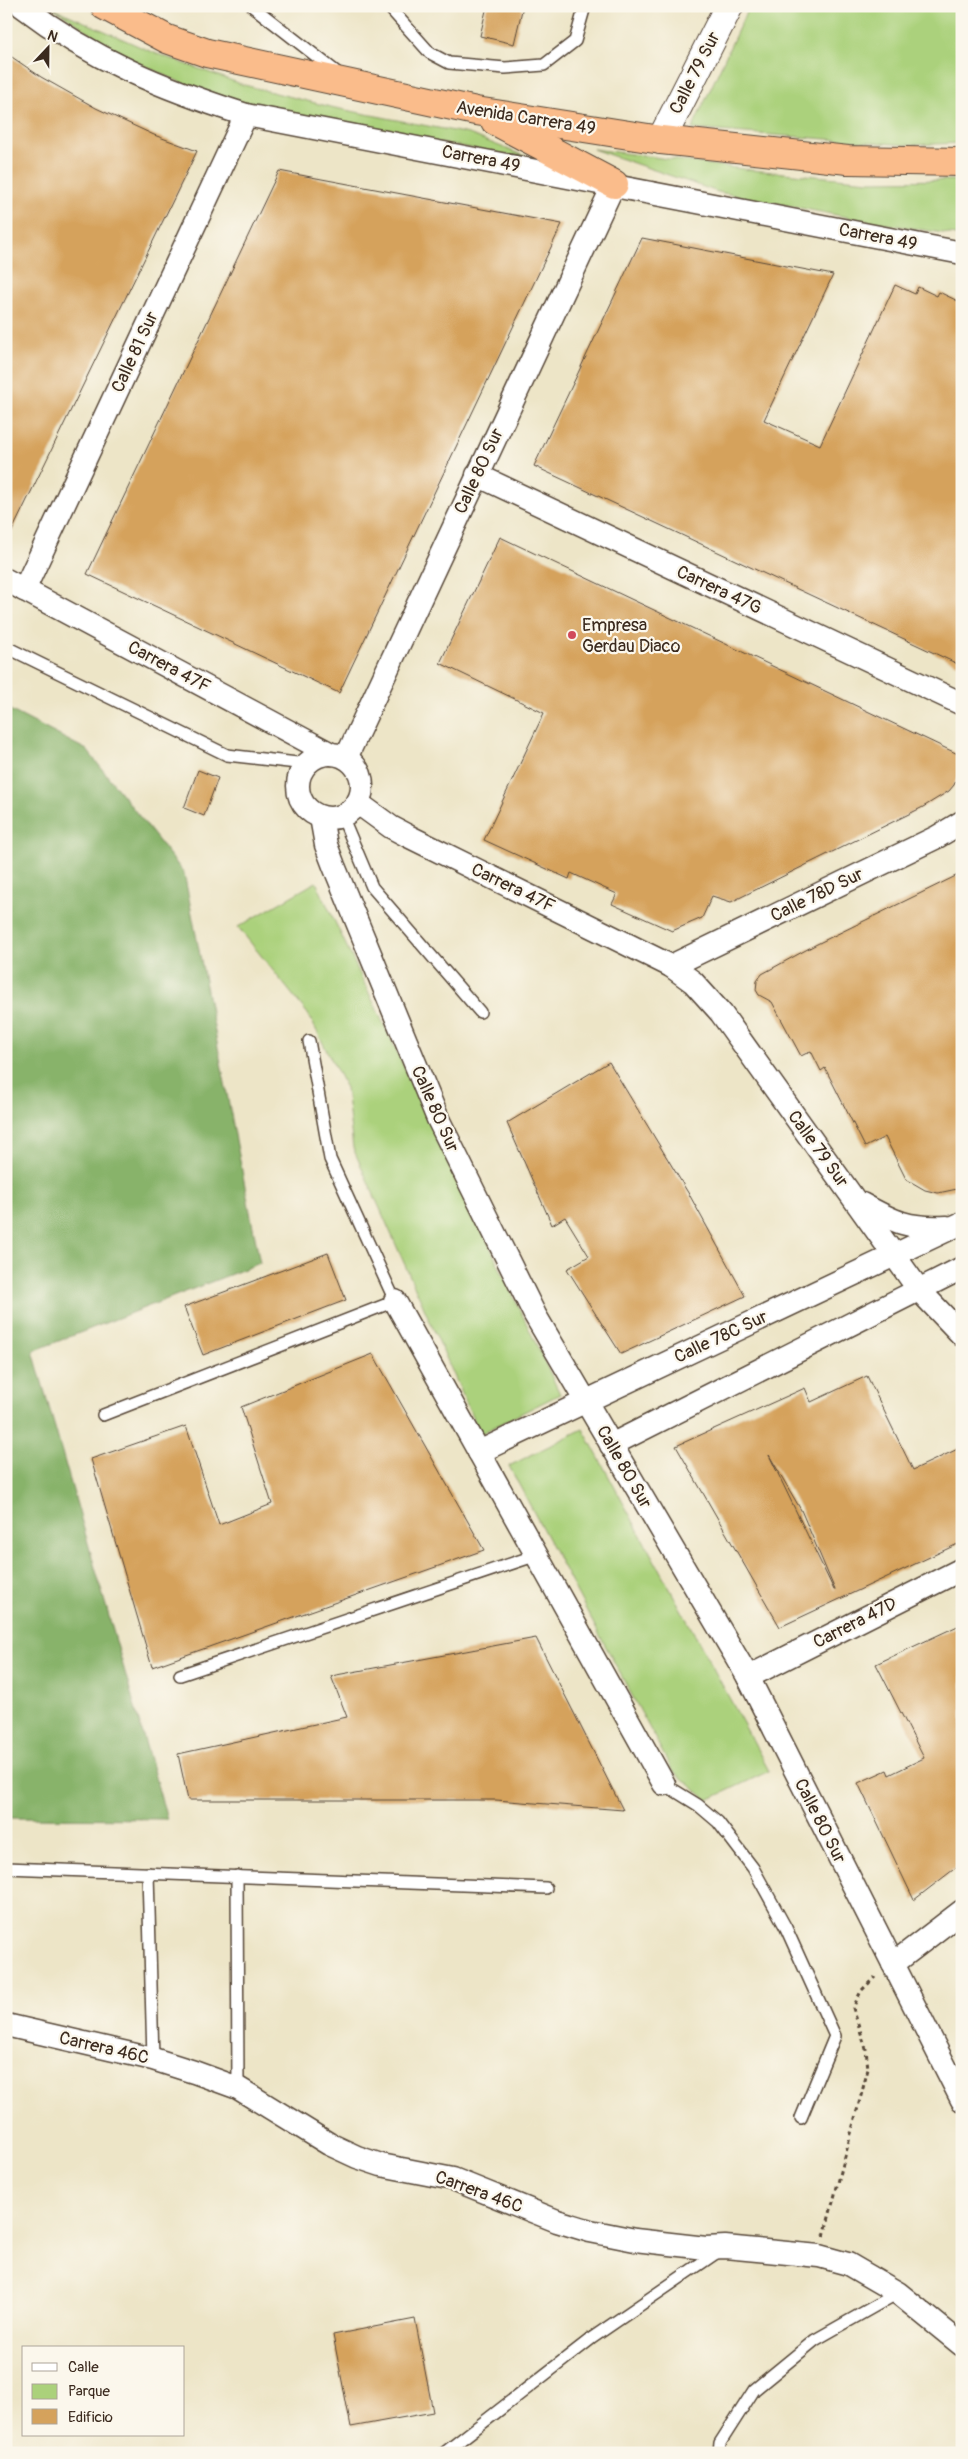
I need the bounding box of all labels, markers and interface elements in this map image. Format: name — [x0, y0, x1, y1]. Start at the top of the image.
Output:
north arrow — [22, 22, 72, 72]
text: N — [45, 27, 60, 46]
street label: Calle 79 Sur — [664, 27, 726, 118]
street label: Avenida Carrera 49 — [455, 96, 597, 140]
street label: Carrera 49 — [440, 140, 522, 178]
street label: Carrera 49 — [837, 218, 919, 256]
street label: Calle 81 Sur — [106, 307, 164, 396]
street label: Calle 80 Sur — [449, 424, 509, 518]
street label: Carrera 47G — [673, 560, 765, 620]
place label: Empresa Gerdau Diaco — [582, 614, 681, 658]
marker: Empresa Gerdau Diaco — [566, 629, 578, 641]
street label: Carrera 47F — [124, 636, 214, 698]
street label: Carrera 47F — [467, 858, 559, 918]
street label: Calle 78D Sur — [767, 862, 868, 927]
street label: Calle 80 Sur — [406, 1062, 464, 1156]
street label: Calle 79 Sur — [782, 1106, 854, 1192]
street label: Calle 78C Sur — [671, 1305, 772, 1369]
street label: Calle 80 Sur — [591, 1421, 657, 1513]
street label: Carrera 47D — [809, 1592, 901, 1654]
street label: Calle 80 Sur — [789, 1775, 851, 1868]
street label: Carrera 46C — [57, 2026, 151, 2070]
street label: Carrera 46C — [432, 2166, 526, 2218]
legend — [22, 2346, 185, 2436]
text: Calle — [68, 2358, 99, 2377]
text: Parque — [68, 2382, 111, 2401]
text: Edificio — [68, 2408, 113, 2427]

